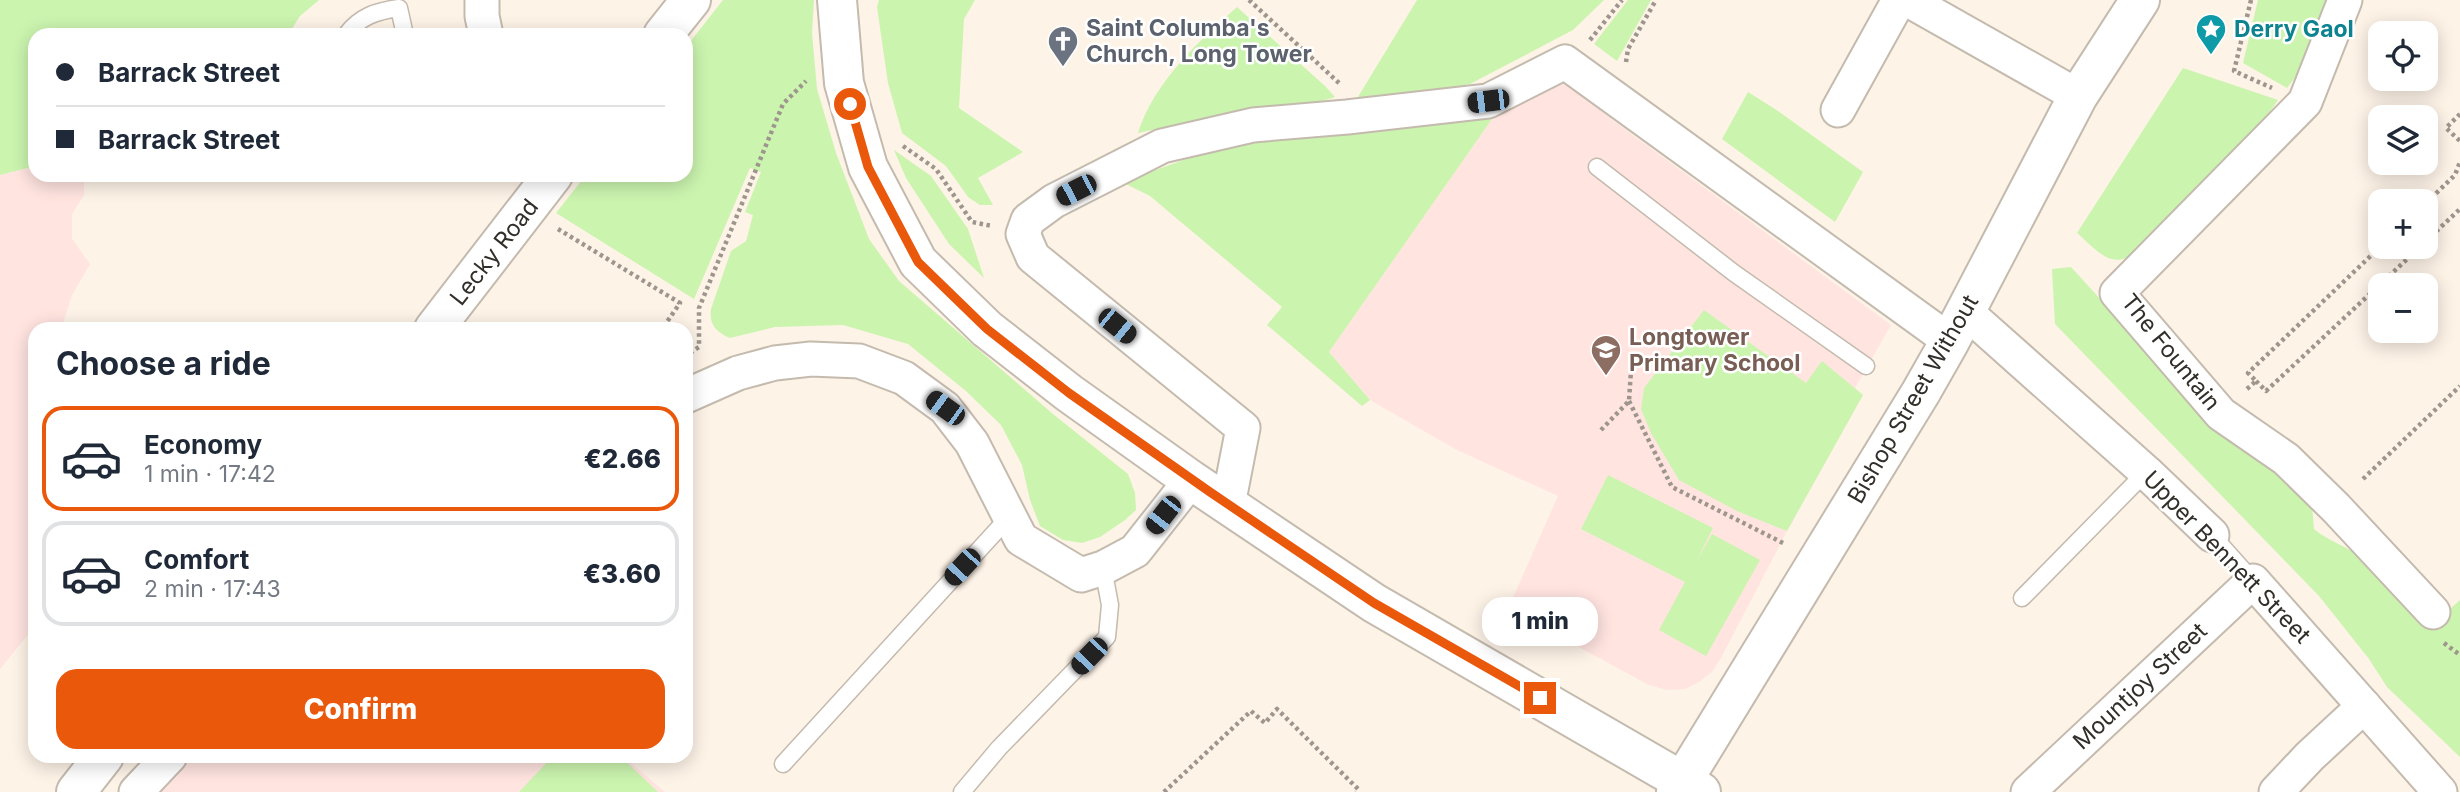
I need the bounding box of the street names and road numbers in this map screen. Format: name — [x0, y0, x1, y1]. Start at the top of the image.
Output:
street label: Lecky Road — [444, 193, 544, 311]
street label: The Fountain — [2116, 288, 2226, 416]
street label: Bishop Street Without — [1842, 289, 1984, 508]
street label: Upper Bennett Street — [2137, 465, 2317, 649]
street label: Mountjoy Street — [2067, 617, 2213, 755]

